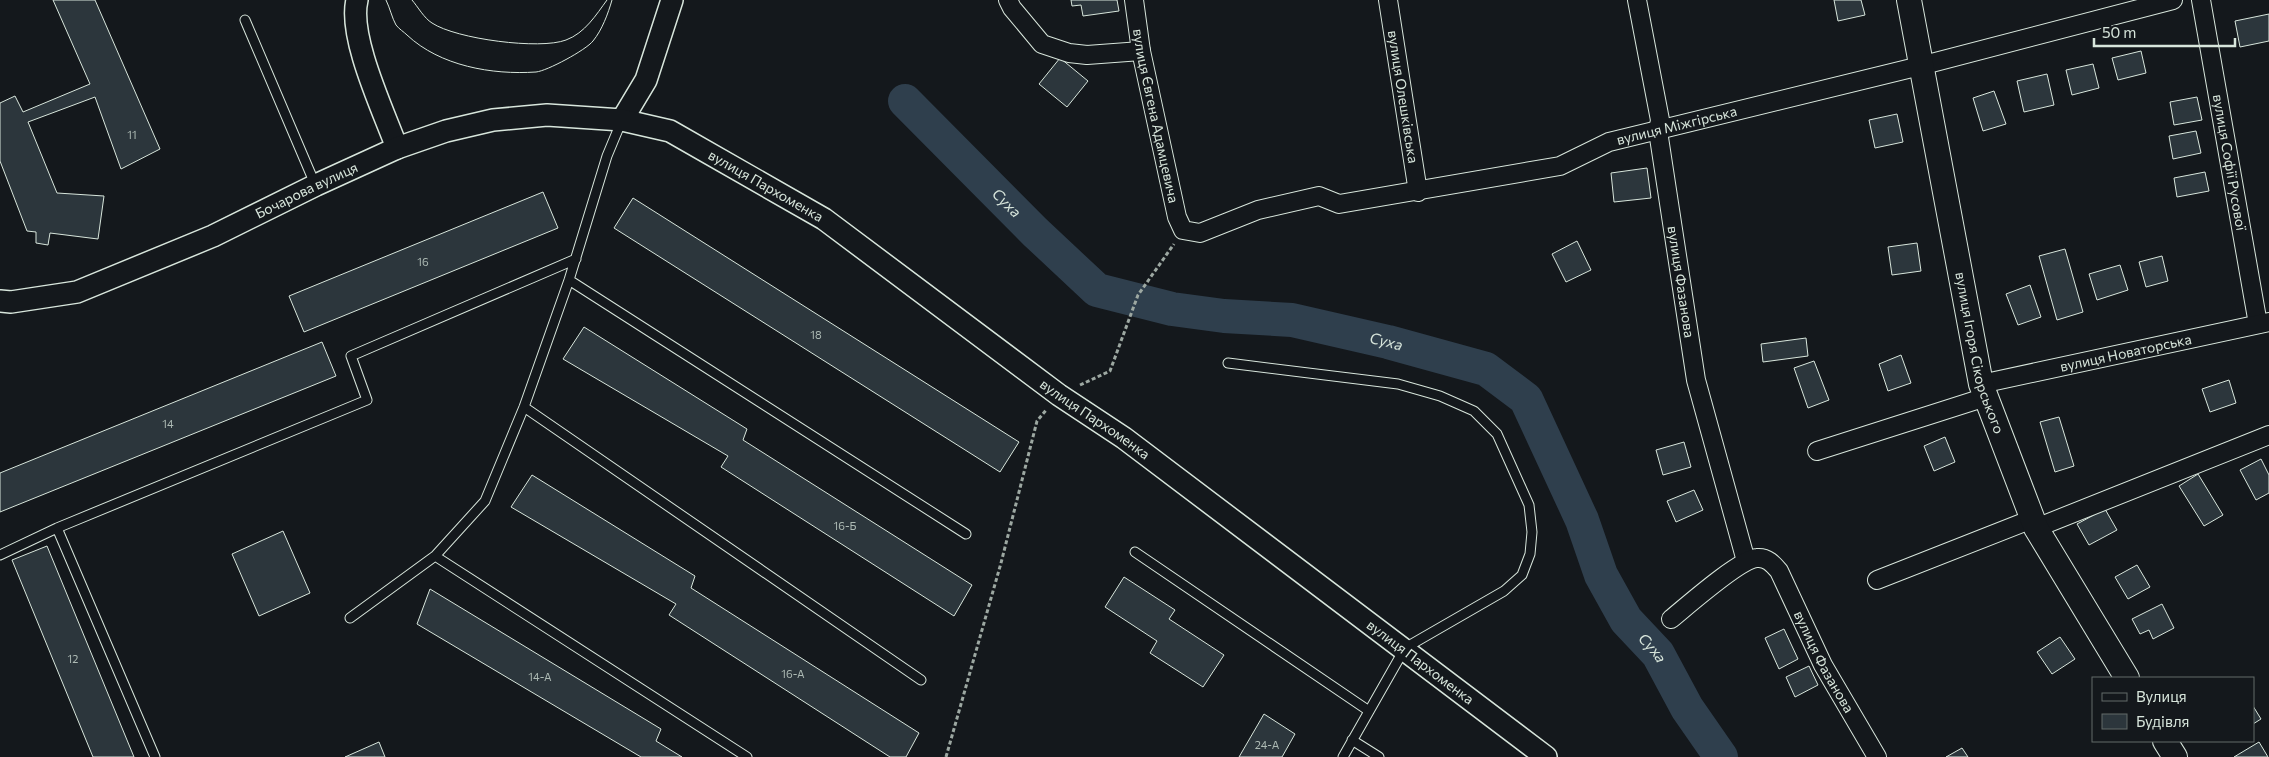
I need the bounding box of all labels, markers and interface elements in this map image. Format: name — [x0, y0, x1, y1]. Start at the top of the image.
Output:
scale bar — [2094, 15, 2235, 47]
text: 50 m — [2102, 23, 2136, 41]
street label: вулиця Євгена Адамцевича — [1130, 28, 1183, 205]
street label: вулиця Олешківська — [1385, 29, 1422, 164]
street label: вулиця Софії Русової — [2210, 93, 2250, 232]
street label: вулиця Міжгірська — [1615, 102, 1739, 148]
house number: 11 — [127, 128, 137, 141]
street label: вулиця Пархоменка — [706, 146, 827, 225]
street label: Бочарова вулиця — [252, 158, 360, 222]
water label: Суха — [989, 184, 1025, 221]
street label: вулиця Фазанова — [1665, 225, 1698, 339]
house number: 16 — [417, 255, 429, 268]
street label: вулиця Ігоря Сікорського — [1952, 271, 2008, 436]
house number: 18 — [810, 328, 822, 341]
water label: Суха — [1368, 328, 1405, 354]
street label: вулиця Новаторська — [2058, 330, 2193, 375]
street label: вулиця Пархоменка — [1037, 375, 1154, 463]
house number: 14 — [162, 417, 174, 430]
house number: 16-Б — [834, 519, 857, 532]
street label: вулиця Фазанова — [1791, 608, 1858, 715]
street label: вулиця Пархоменка — [1364, 616, 1477, 707]
water label: Суха — [1635, 629, 1671, 665]
house number: 12 — [68, 652, 78, 665]
house number: 16-А — [781, 667, 805, 680]
house number: 14-А — [528, 670, 552, 683]
legend — [2092, 677, 2254, 742]
text: Вулиця — [2136, 687, 2187, 705]
text: Будівля — [2136, 712, 2189, 730]
house number: 24-А — [1255, 738, 1280, 751]

